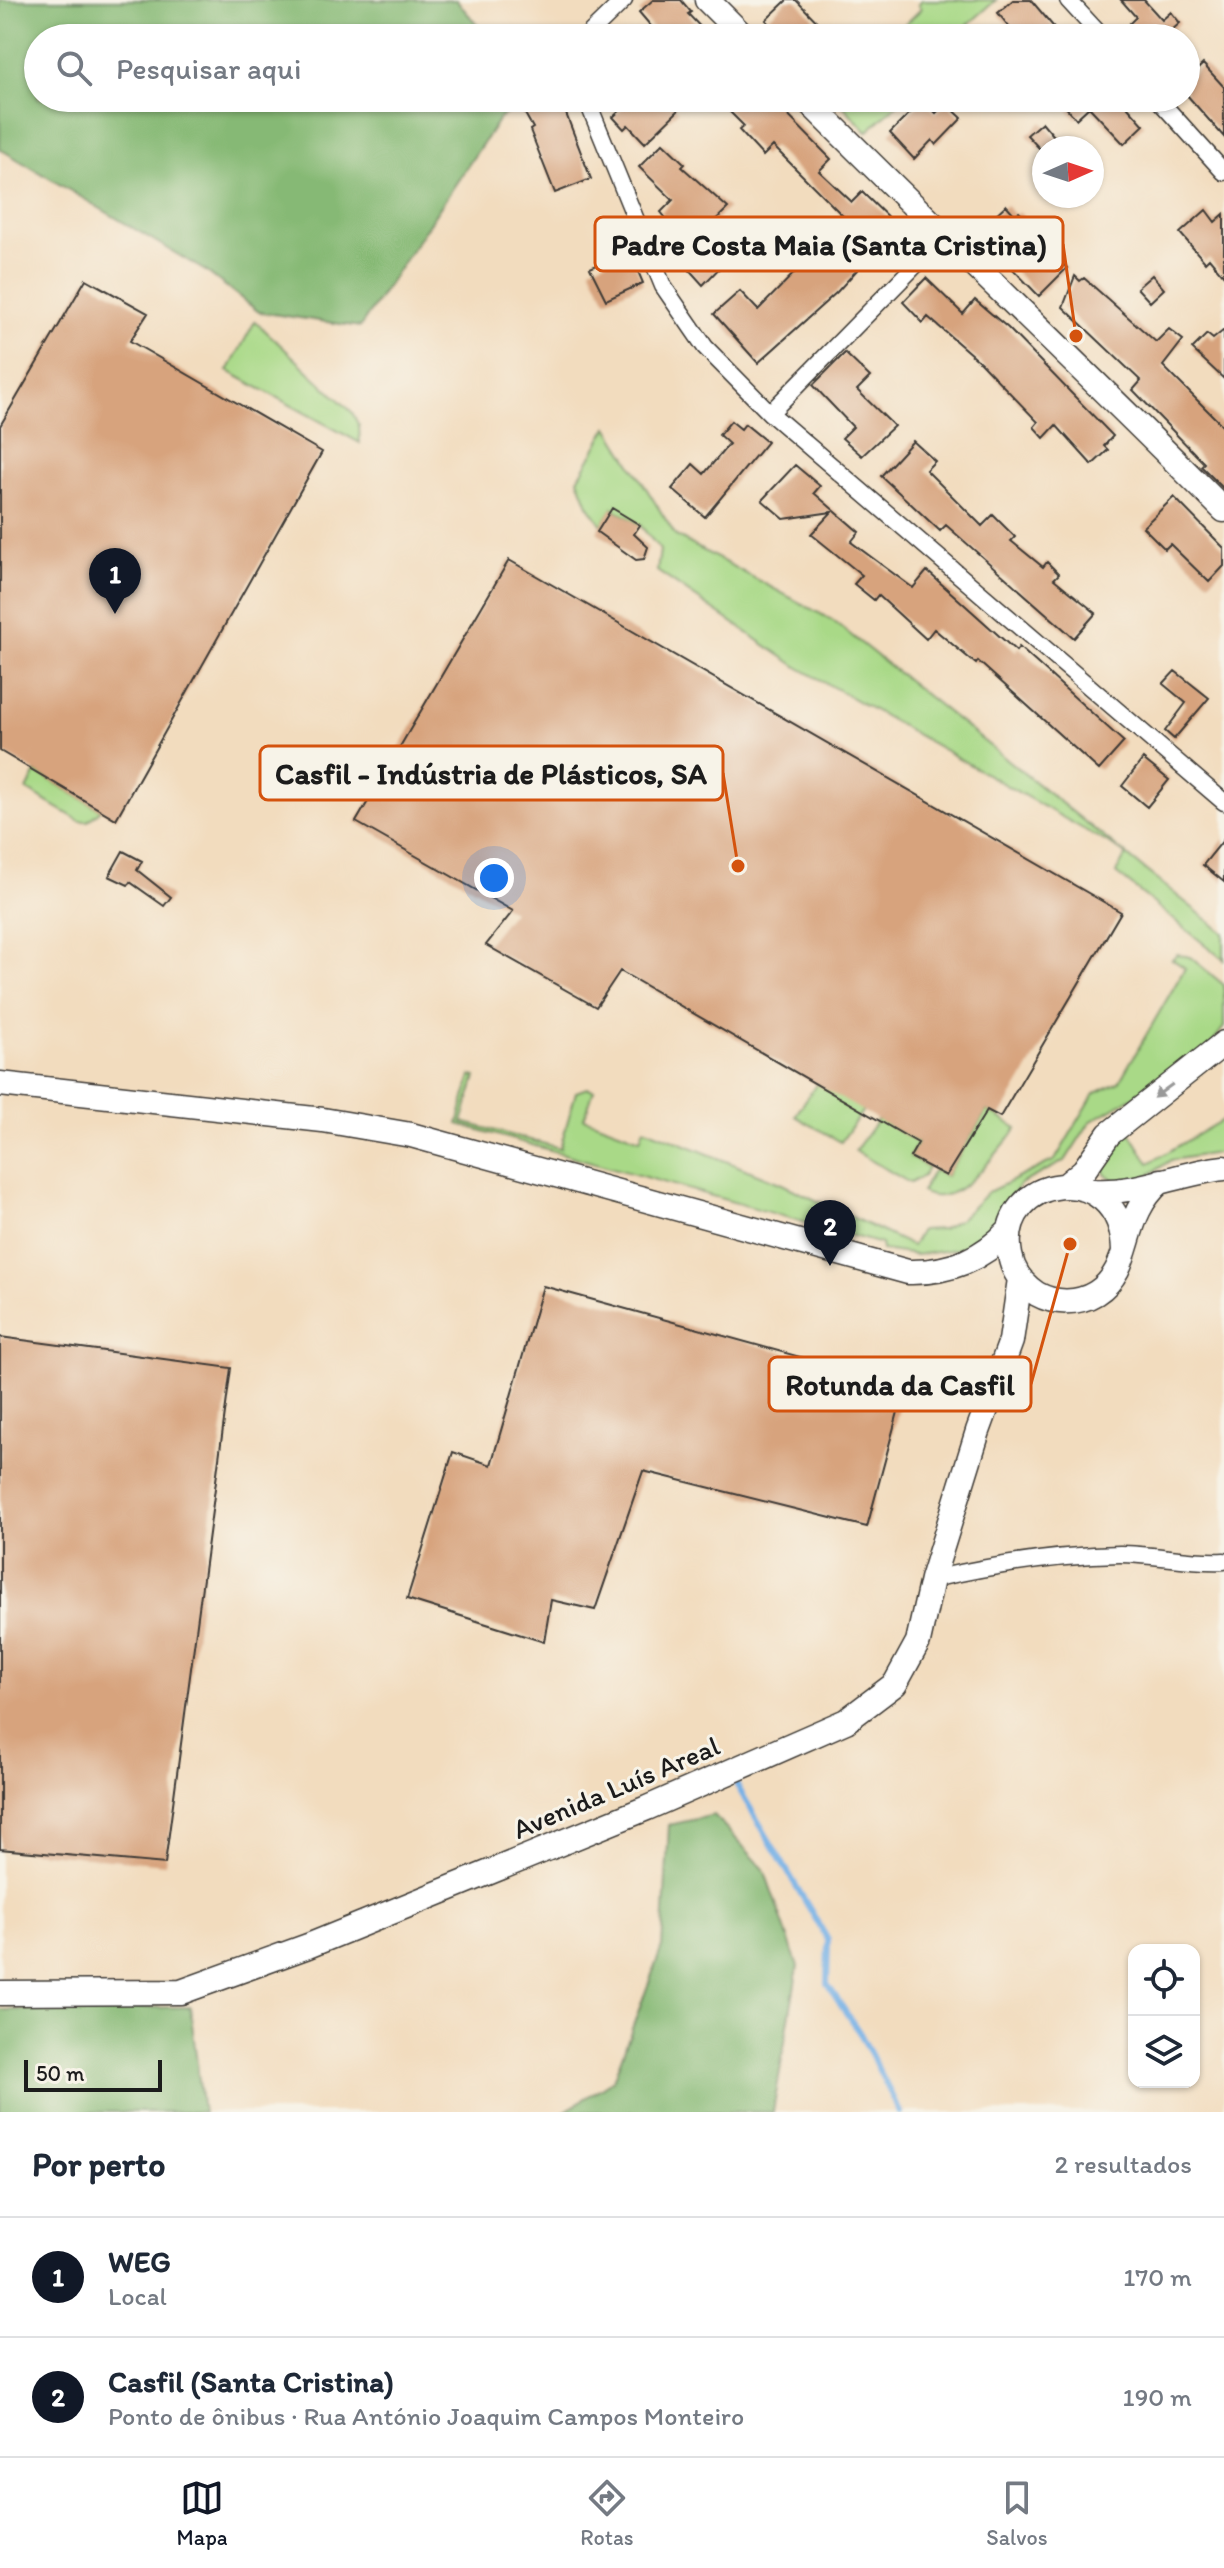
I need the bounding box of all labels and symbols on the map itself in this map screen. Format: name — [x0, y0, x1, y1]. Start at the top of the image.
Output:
north arrow — [1032, 136, 1104, 208]
callout: Padre Costa Maia (Santa Cristina) — [595, 217, 1063, 271]
text: Padre Costa Maia (Santa Cristina) — [611, 226, 1047, 263]
pin: 1 — [89, 548, 141, 614]
callout: Casfil - Indústria de Plásticos, SA — [260, 746, 723, 800]
text: Casfil - Indústria de Plásticos, SA — [275, 755, 708, 792]
your location — [474, 858, 514, 898]
one-way arrow — [1152, 1083, 1174, 1099]
pin: 2 — [804, 1200, 856, 1266]
callout: Rotunda da Casfil — [769, 1357, 1031, 1411]
text: Rotunda da Casfil — [785, 1366, 1015, 1403]
street label: Avenida Luís Areal — [507, 1728, 725, 1846]
scale bar — [24, 2056, 162, 2092]

